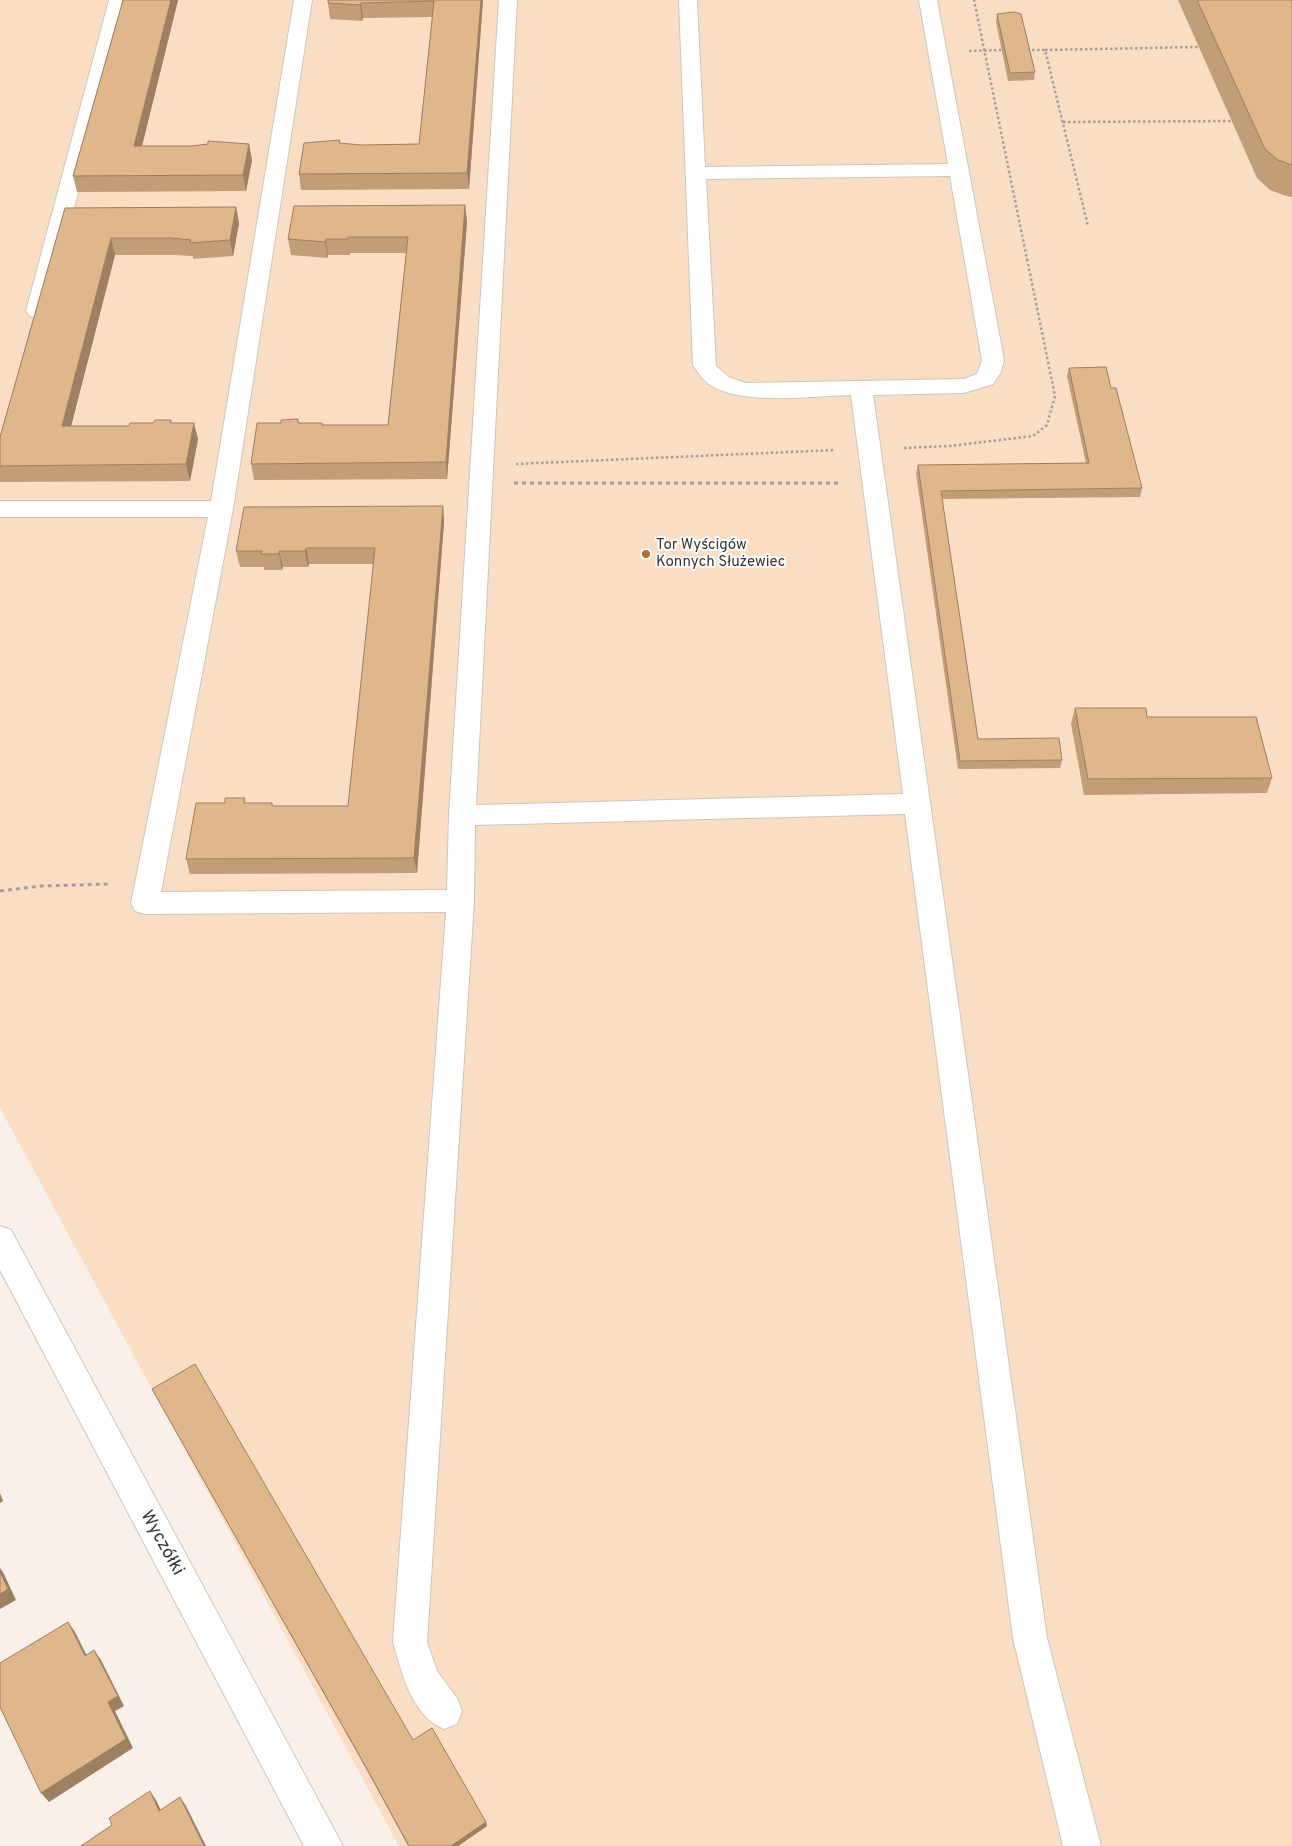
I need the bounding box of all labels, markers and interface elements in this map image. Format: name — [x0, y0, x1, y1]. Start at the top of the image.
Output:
place label: Tor Wyścigów Konnych Służewiec — [656, 536, 785, 572]
marker: Tor Wyścigów Konnych Służewiec — [640, 548, 652, 560]
street label: Wyczółki — [135, 1506, 189, 1580]

